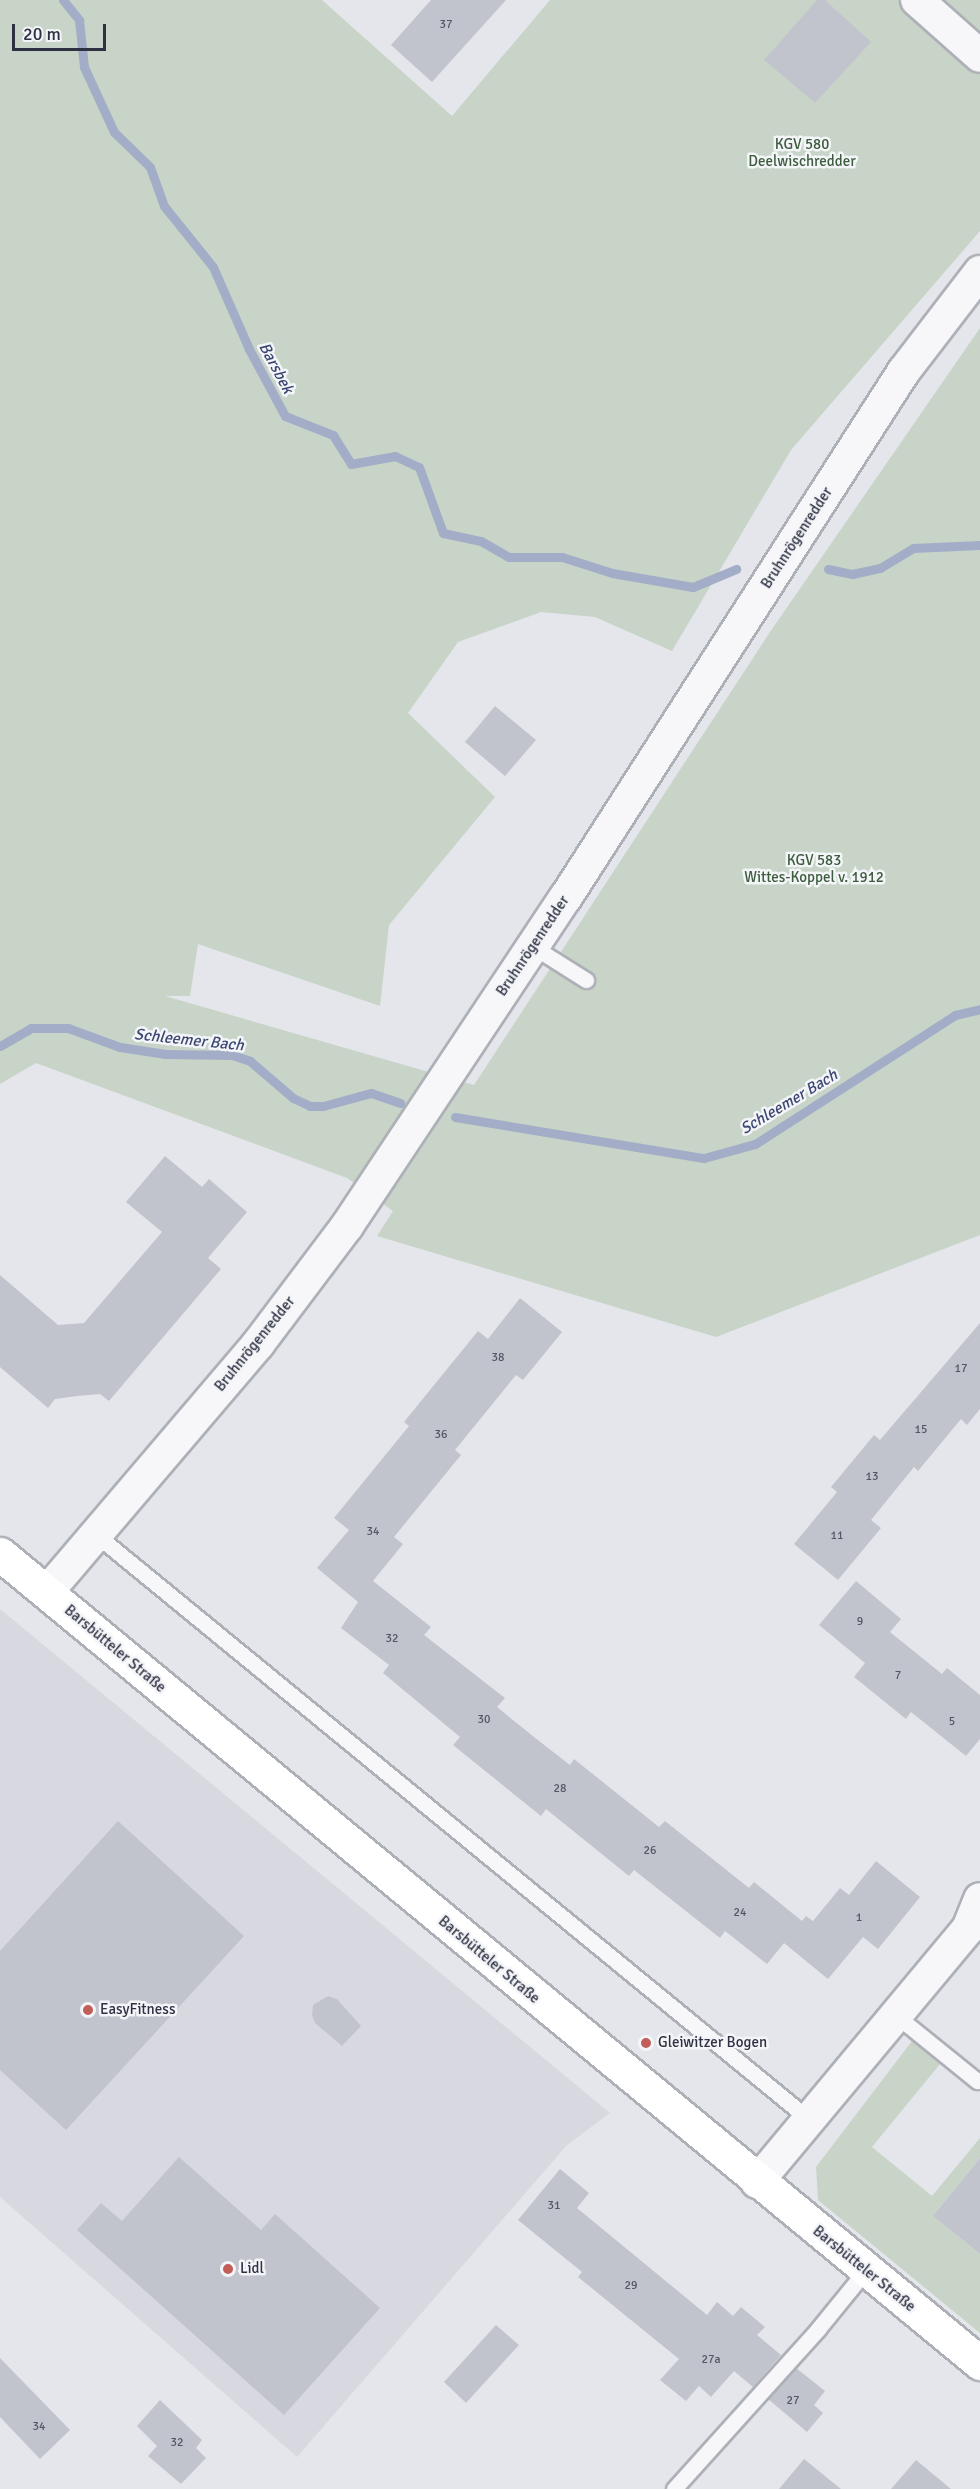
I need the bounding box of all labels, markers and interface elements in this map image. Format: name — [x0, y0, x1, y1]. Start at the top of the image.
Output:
scale bar — [15, 12, 110, 50]
house number: 37 — [440, 18, 452, 32]
text: 20 m — [23, 23, 61, 45]
park label: KGV 580 Deelwischredder — [748, 135, 856, 170]
water label: Barsbek — [255, 339, 297, 397]
street label: Bruhnrögenredder — [758, 484, 836, 592]
park label: KGV 583 Wittes-Koppel v. 1912 — [744, 851, 884, 886]
street label: Bruhnrögenredder — [493, 892, 573, 1000]
water label: Schleemer Bach — [133, 1025, 245, 1055]
water label: Schleemer Bach — [737, 1065, 841, 1139]
street label: Bruhnrögenredder — [211, 1293, 299, 1395]
house number: 38 — [492, 1351, 504, 1365]
house number: 17 — [955, 1362, 967, 1376]
house number: 15 — [915, 1423, 927, 1437]
house number: 36 — [435, 1428, 447, 1442]
house number: 13 — [866, 1470, 878, 1484]
house number: 34 — [367, 1525, 379, 1539]
house number: 11 — [831, 1529, 843, 1543]
street label: Barsbütteler Straße — [61, 1601, 169, 1697]
house number: 9 — [857, 1615, 863, 1629]
house number: 32 — [386, 1632, 398, 1646]
house number: 7 — [895, 1669, 901, 1683]
house number: 30 — [478, 1713, 490, 1727]
house number: 5 — [949, 1715, 955, 1729]
house number: 28 — [554, 1782, 566, 1796]
house number: 26 — [644, 1844, 656, 1858]
house number: 24 — [734, 1906, 746, 1920]
house number: 1 — [856, 1911, 862, 1925]
street label: Barsbütteler Straße — [435, 1912, 543, 2008]
place label: EasyFitness — [100, 2001, 175, 2019]
marker: EasyFitness — [81, 2003, 95, 2017]
place label: Gleiwitzer Bogen — [658, 2034, 767, 2052]
marker: Gleiwitzer Bogen — [639, 2036, 653, 2050]
house number: 31 — [548, 2199, 560, 2213]
street label: Barsbütteler Straße — [809, 2222, 919, 2316]
place label: Lidl — [240, 2260, 264, 2278]
marker: Lidl — [221, 2262, 235, 2276]
house number: 29 — [625, 2279, 637, 2293]
house number: 27a — [701, 2353, 721, 2367]
house number: 27 — [787, 2394, 799, 2408]
house number: 34 — [33, 2420, 45, 2434]
house number: 32 — [171, 2436, 183, 2450]

